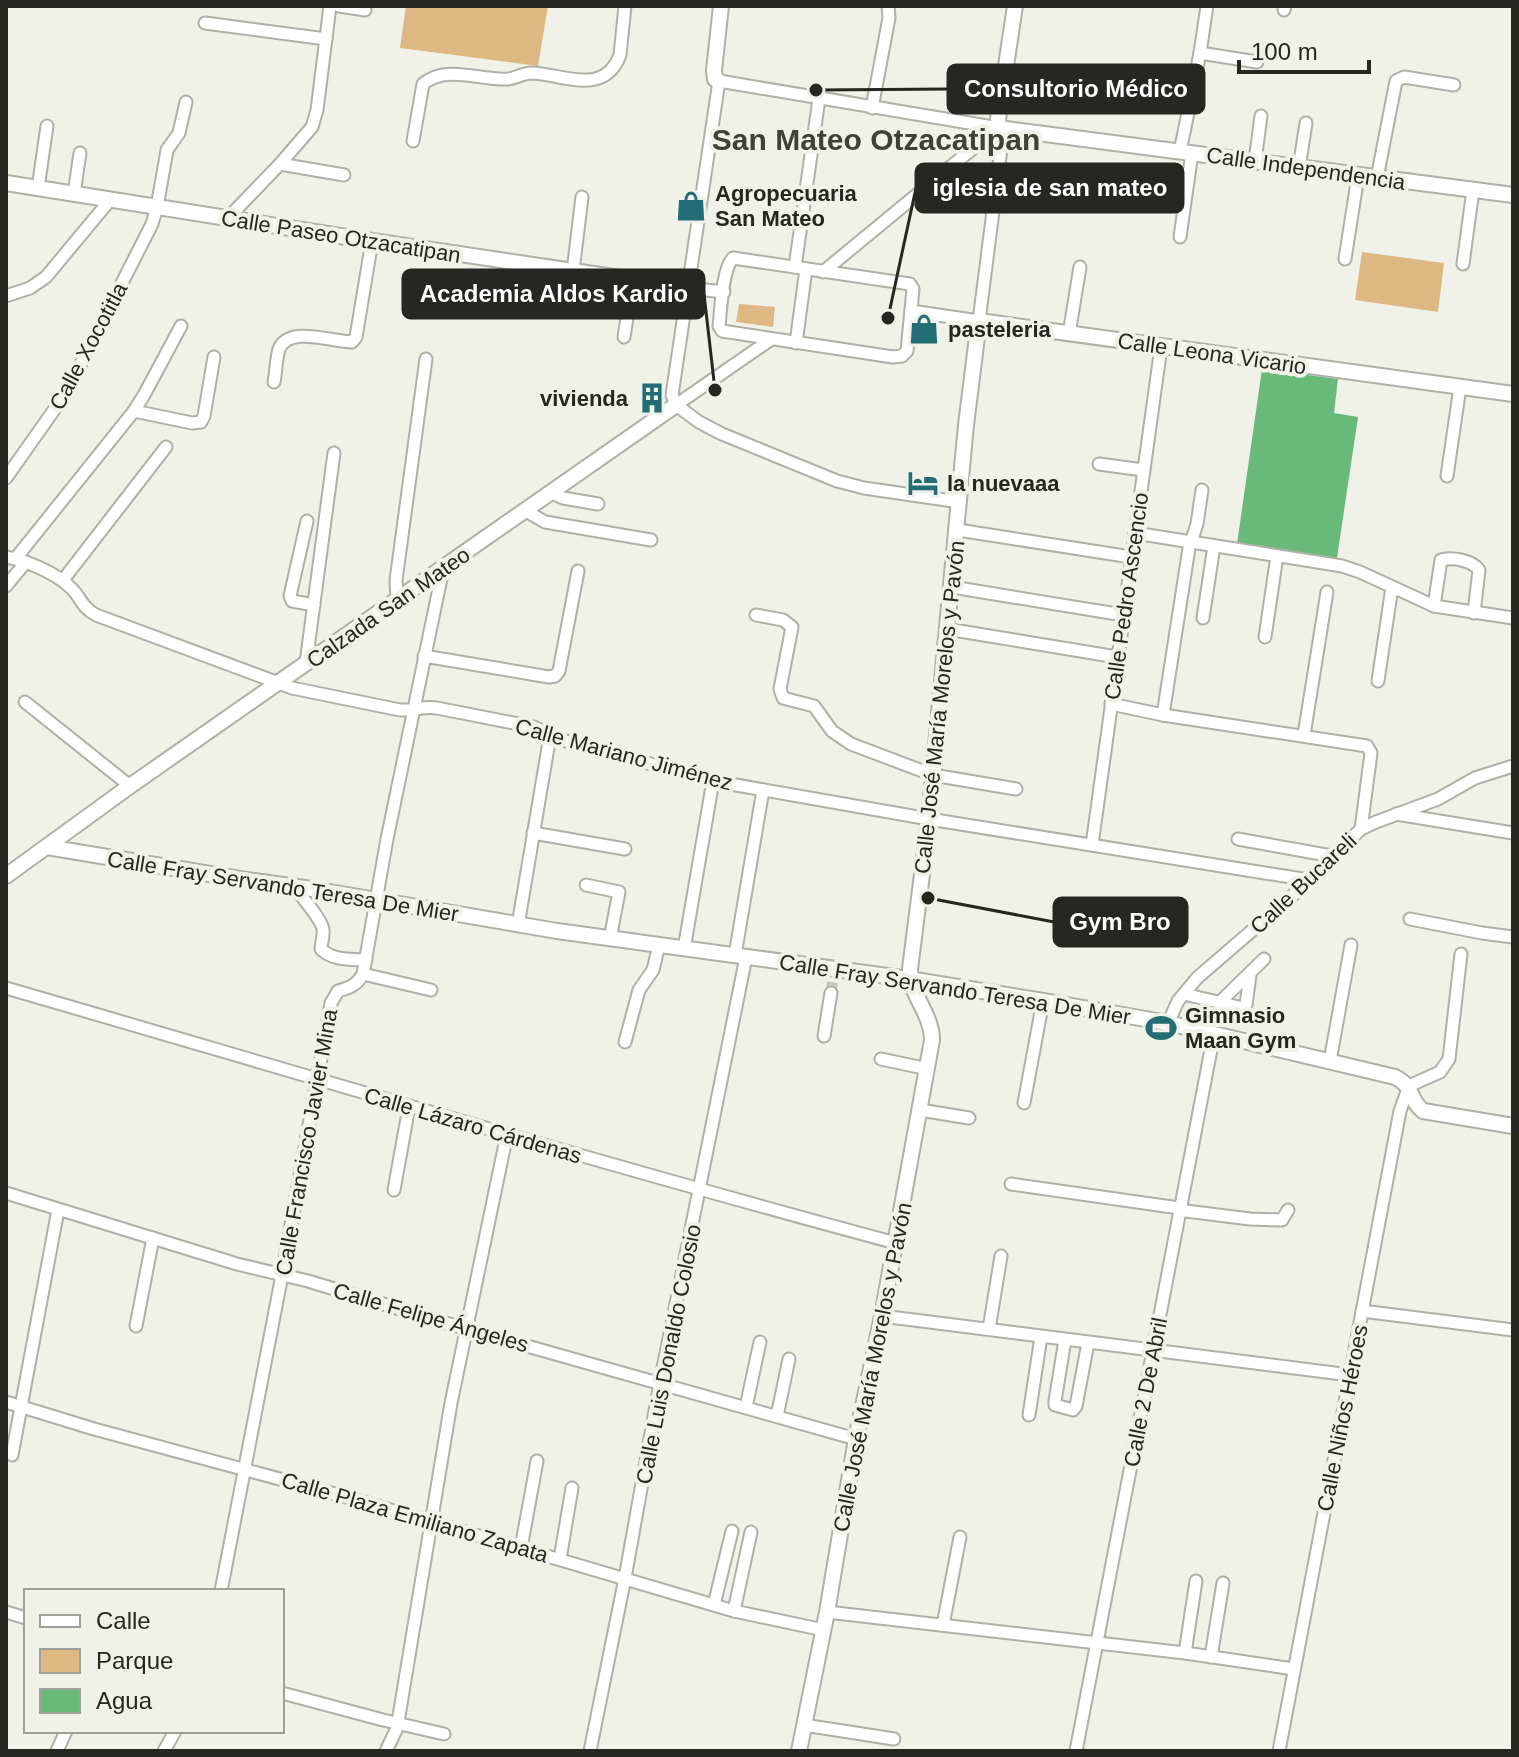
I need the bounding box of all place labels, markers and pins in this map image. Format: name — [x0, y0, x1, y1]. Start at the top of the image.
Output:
callout: Consultorio Médico — [948, 65, 1204, 113]
callout: iglesia de san mateo — [916, 164, 1183, 212]
place label: Agropecuaria San Mateo — [715, 181, 858, 231]
shop icon: Agropecuaria San Mateo — [674, 189, 708, 223]
callout: Academia Aldos Kardio — [403, 270, 704, 318]
shop icon: pasteleria — [907, 312, 941, 346]
place label: pasteleria — [948, 317, 1051, 342]
building icon: vivienda — [635, 381, 669, 415]
place label: vivienda — [540, 386, 629, 411]
hotel icon: la nuevaaa — [906, 466, 940, 500]
place label: la nuevaaa — [947, 471, 1060, 496]
callout: Gym Bro — [1054, 898, 1187, 946]
place label: Gimnasio Maan Gym — [1185, 1003, 1296, 1053]
sports icon: Gimnasio Maan Gym — [1144, 1011, 1178, 1045]

